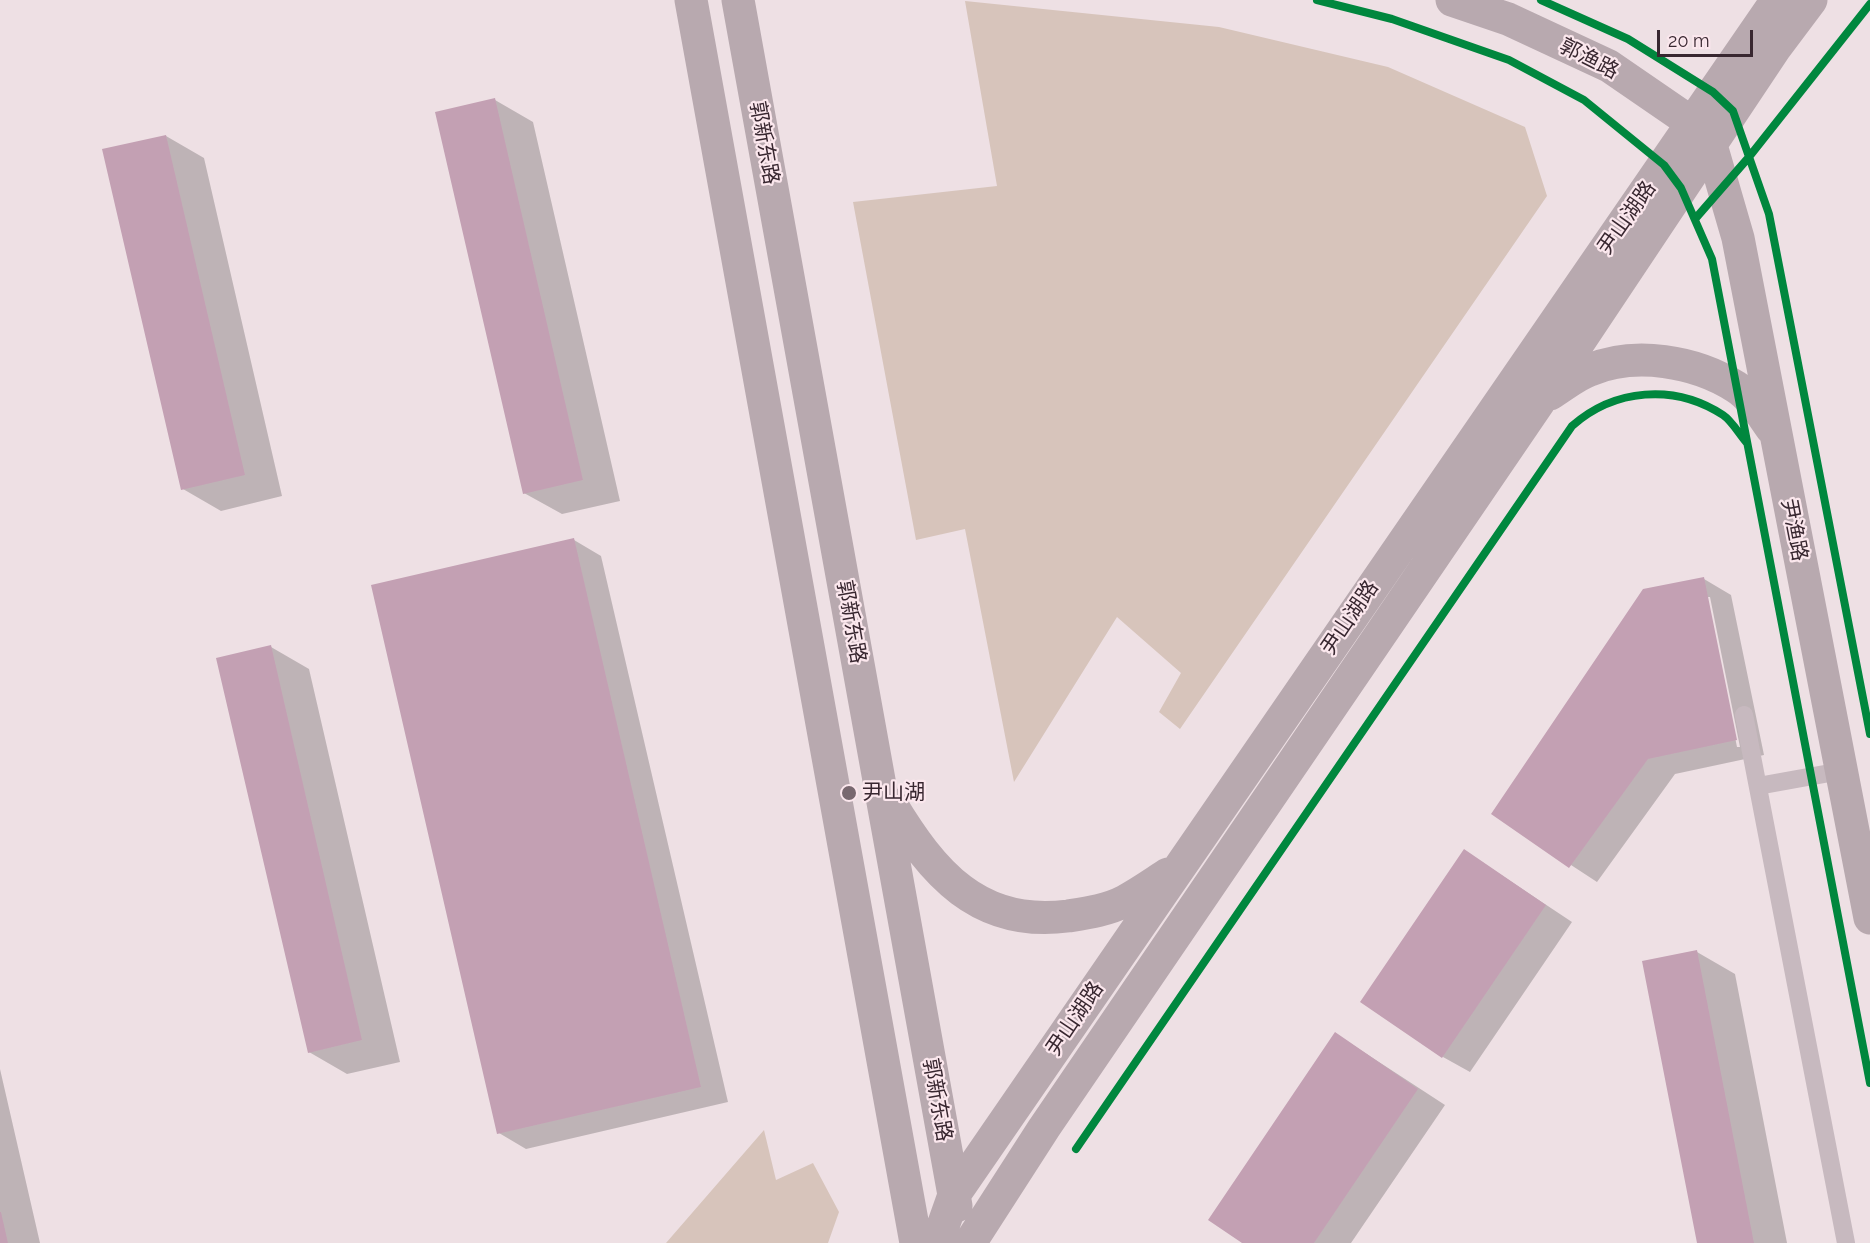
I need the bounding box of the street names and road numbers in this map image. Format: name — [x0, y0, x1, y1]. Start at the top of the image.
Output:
street label: 郭渔路 — [1555, 33, 1623, 85]
street label: 郭新东路 — [744, 99, 784, 187]
street label: 尹山湖路 — [1593, 176, 1661, 260]
street label: 尹渔路 — [1776, 497, 1812, 563]
street label: 尹山湖路 — [1316, 576, 1384, 660]
street label: 郭新东路 — [831, 578, 871, 666]
street label: 尹山湖路 — [1041, 977, 1109, 1061]
street label: 郭新东路 — [917, 1056, 957, 1144]

